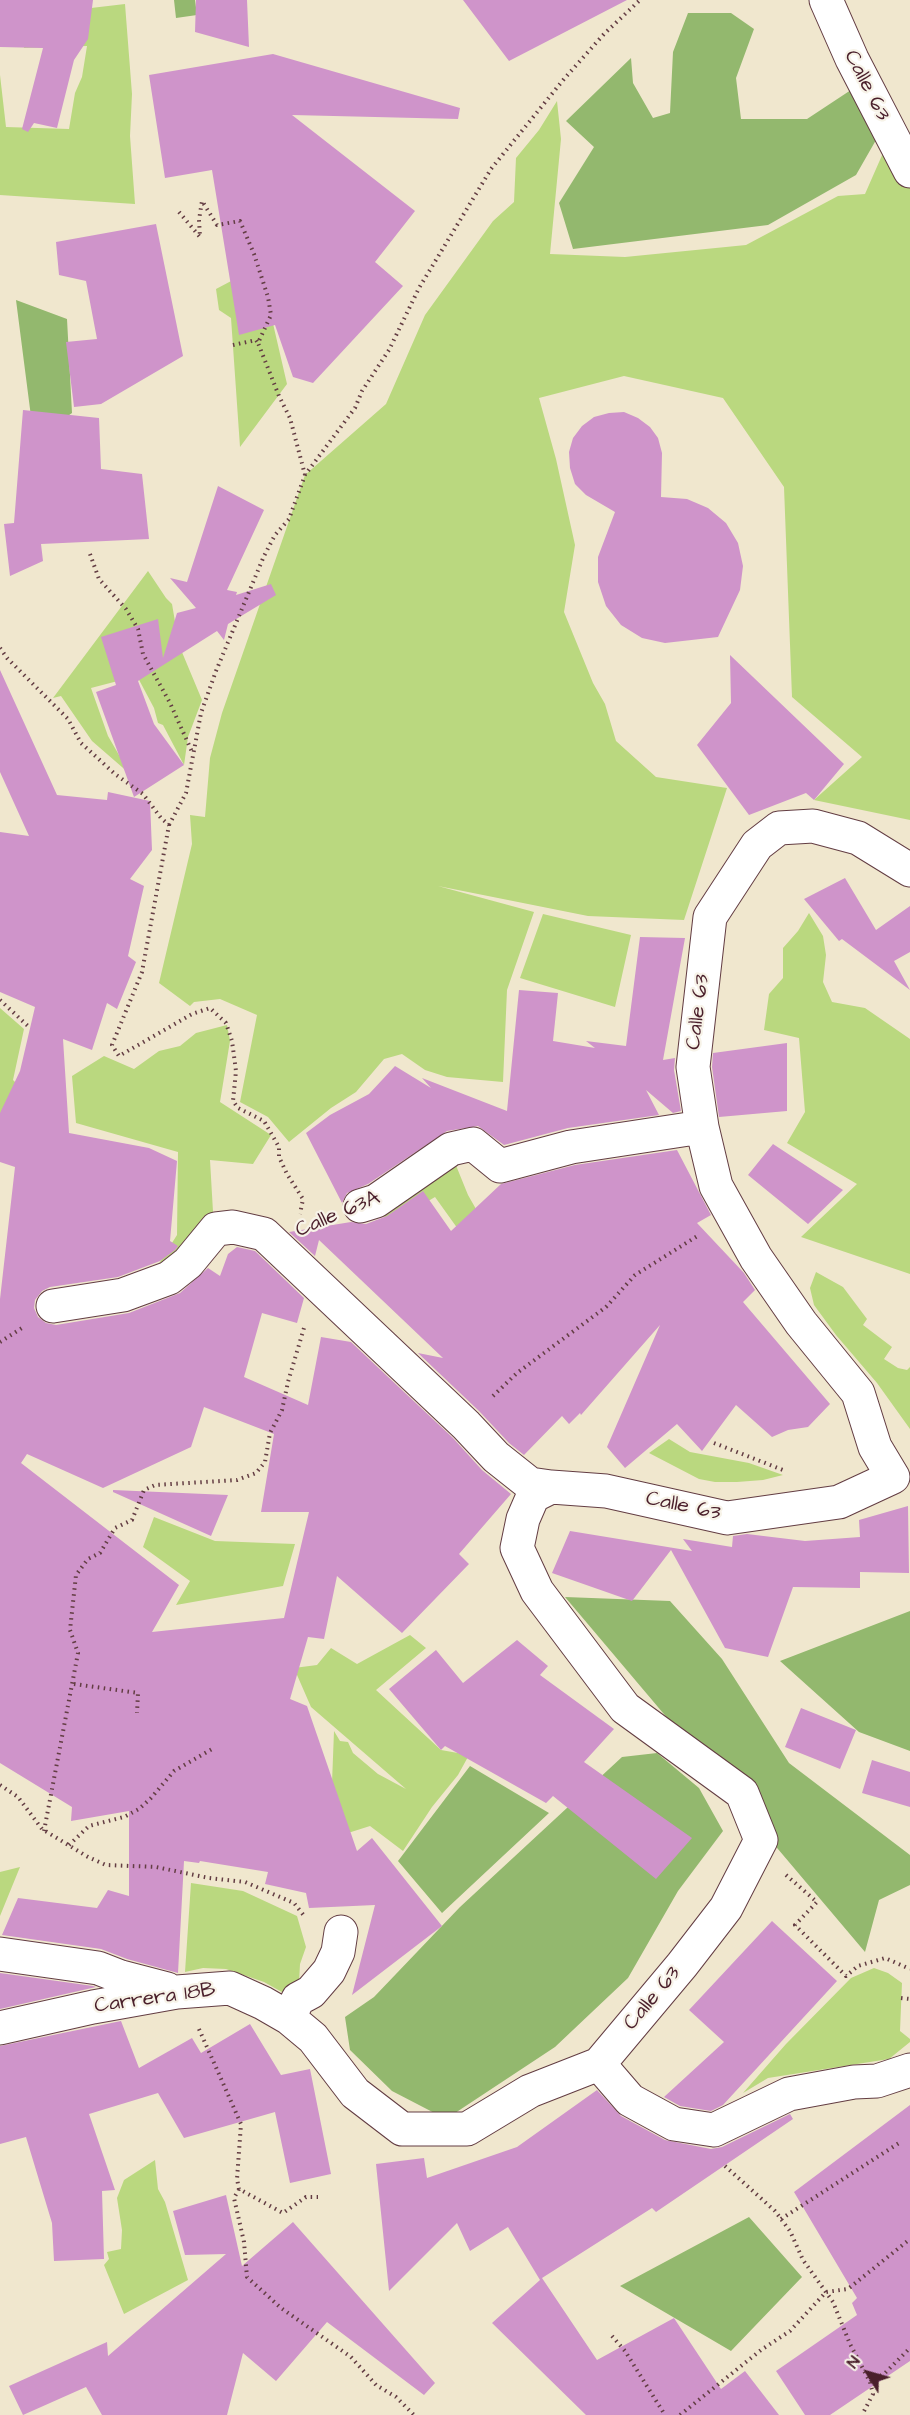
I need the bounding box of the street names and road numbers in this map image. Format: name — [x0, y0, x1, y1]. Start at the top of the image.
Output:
street label: Calle 63 — [838, 47, 894, 125]
street label: Calle 63 — [682, 973, 716, 1051]
street label: Calle 63A — [292, 1186, 384, 1244]
street label: Calle 63 — [643, 1487, 723, 1527]
street label: Calle 63 — [619, 1962, 687, 2036]
street label: Carrera 18B — [93, 1978, 217, 2020]

